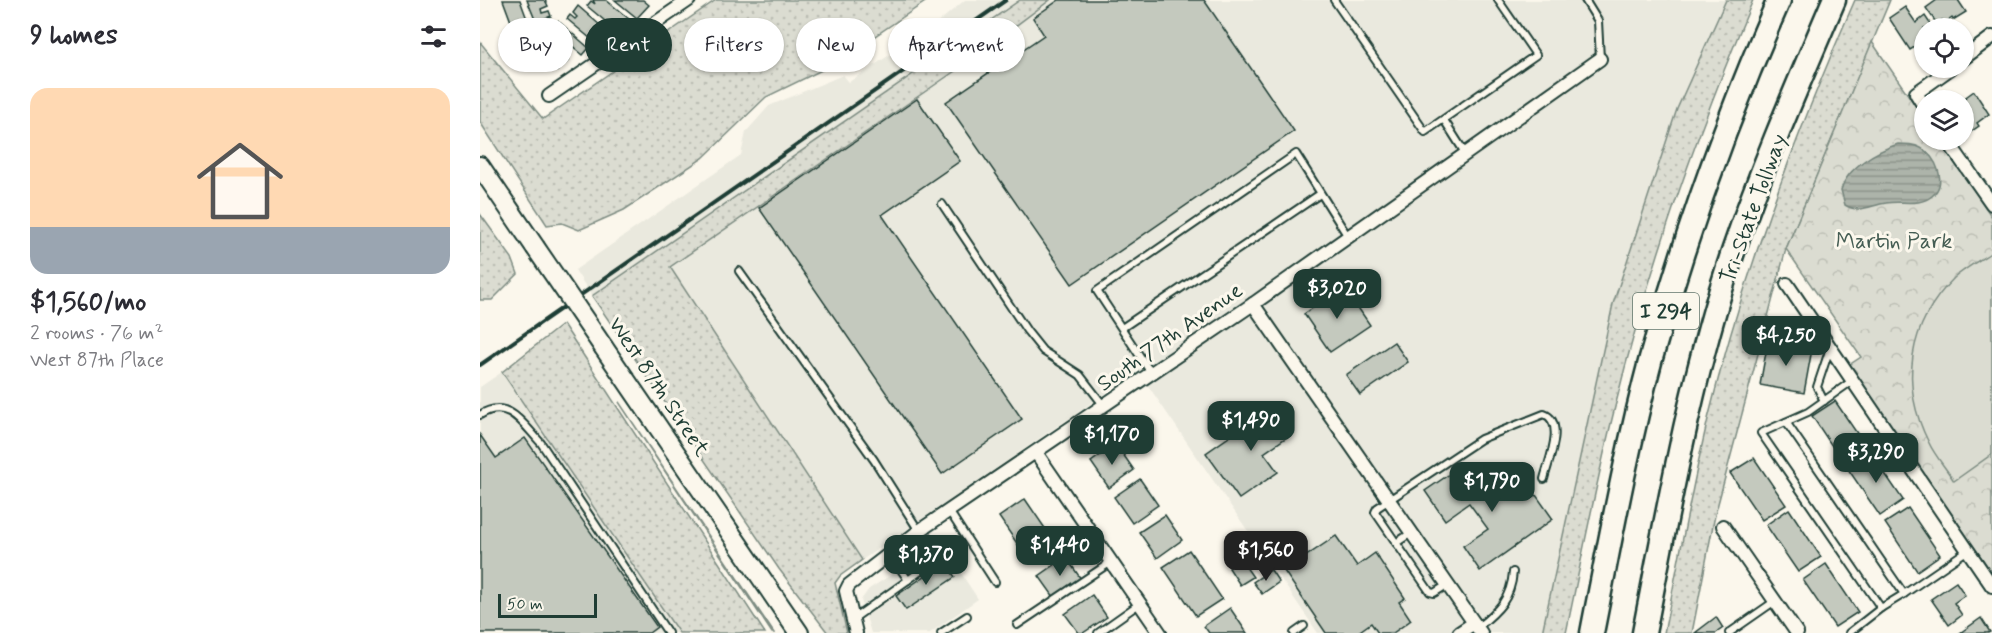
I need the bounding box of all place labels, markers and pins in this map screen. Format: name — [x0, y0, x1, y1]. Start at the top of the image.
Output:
pin: $3,020 — [1288, 269, 1386, 320]
pin: $4,250 — [1737, 316, 1835, 367]
pin: $1,490 — [1202, 401, 1300, 452]
pin: $1,170 — [1063, 415, 1161, 466]
pin: $3,290 — [1827, 433, 1925, 484]
pin: $1,790 — [1443, 462, 1541, 513]
pin: $1,440 — [1011, 526, 1109, 577]
pin: $1,560 — [1217, 531, 1315, 582]
pin: $1,370 — [877, 535, 975, 586]

